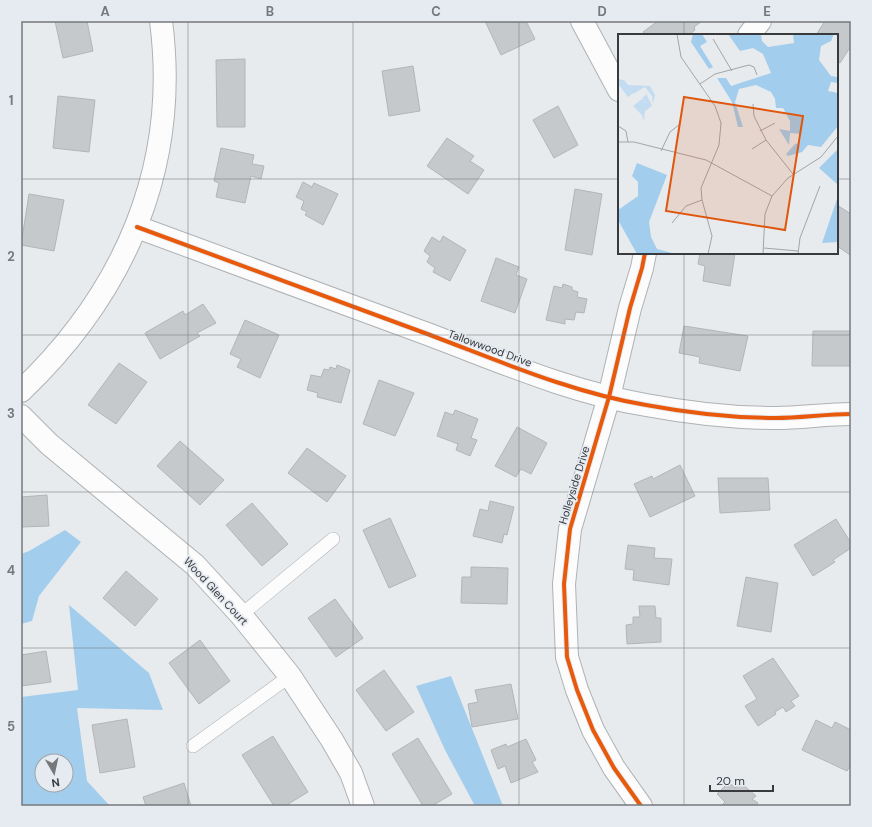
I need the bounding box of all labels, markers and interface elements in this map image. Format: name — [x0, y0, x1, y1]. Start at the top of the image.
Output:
text: A — [100, 3, 110, 20]
text: B — [266, 3, 274, 20]
text: C — [431, 3, 441, 20]
text: D — [597, 3, 607, 20]
text: E — [763, 3, 771, 20]
inset map — [618, 34, 838, 254]
text: 1 — [9, 92, 13, 109]
text: 2 — [7, 248, 15, 265]
street label: Tallowwood Drive — [446, 326, 534, 370]
text: 3 — [7, 405, 15, 422]
street label: Holleyside Drive — [555, 444, 593, 526]
street label: Wood Glen Court — [181, 554, 251, 628]
text: 4 — [7, 562, 15, 579]
text: 5 — [7, 718, 15, 735]
north arrow — [34, 753, 74, 793]
scale bar — [710, 767, 773, 793]
text: 20 m — [716, 773, 745, 789]
text: N — [51, 775, 61, 790]

